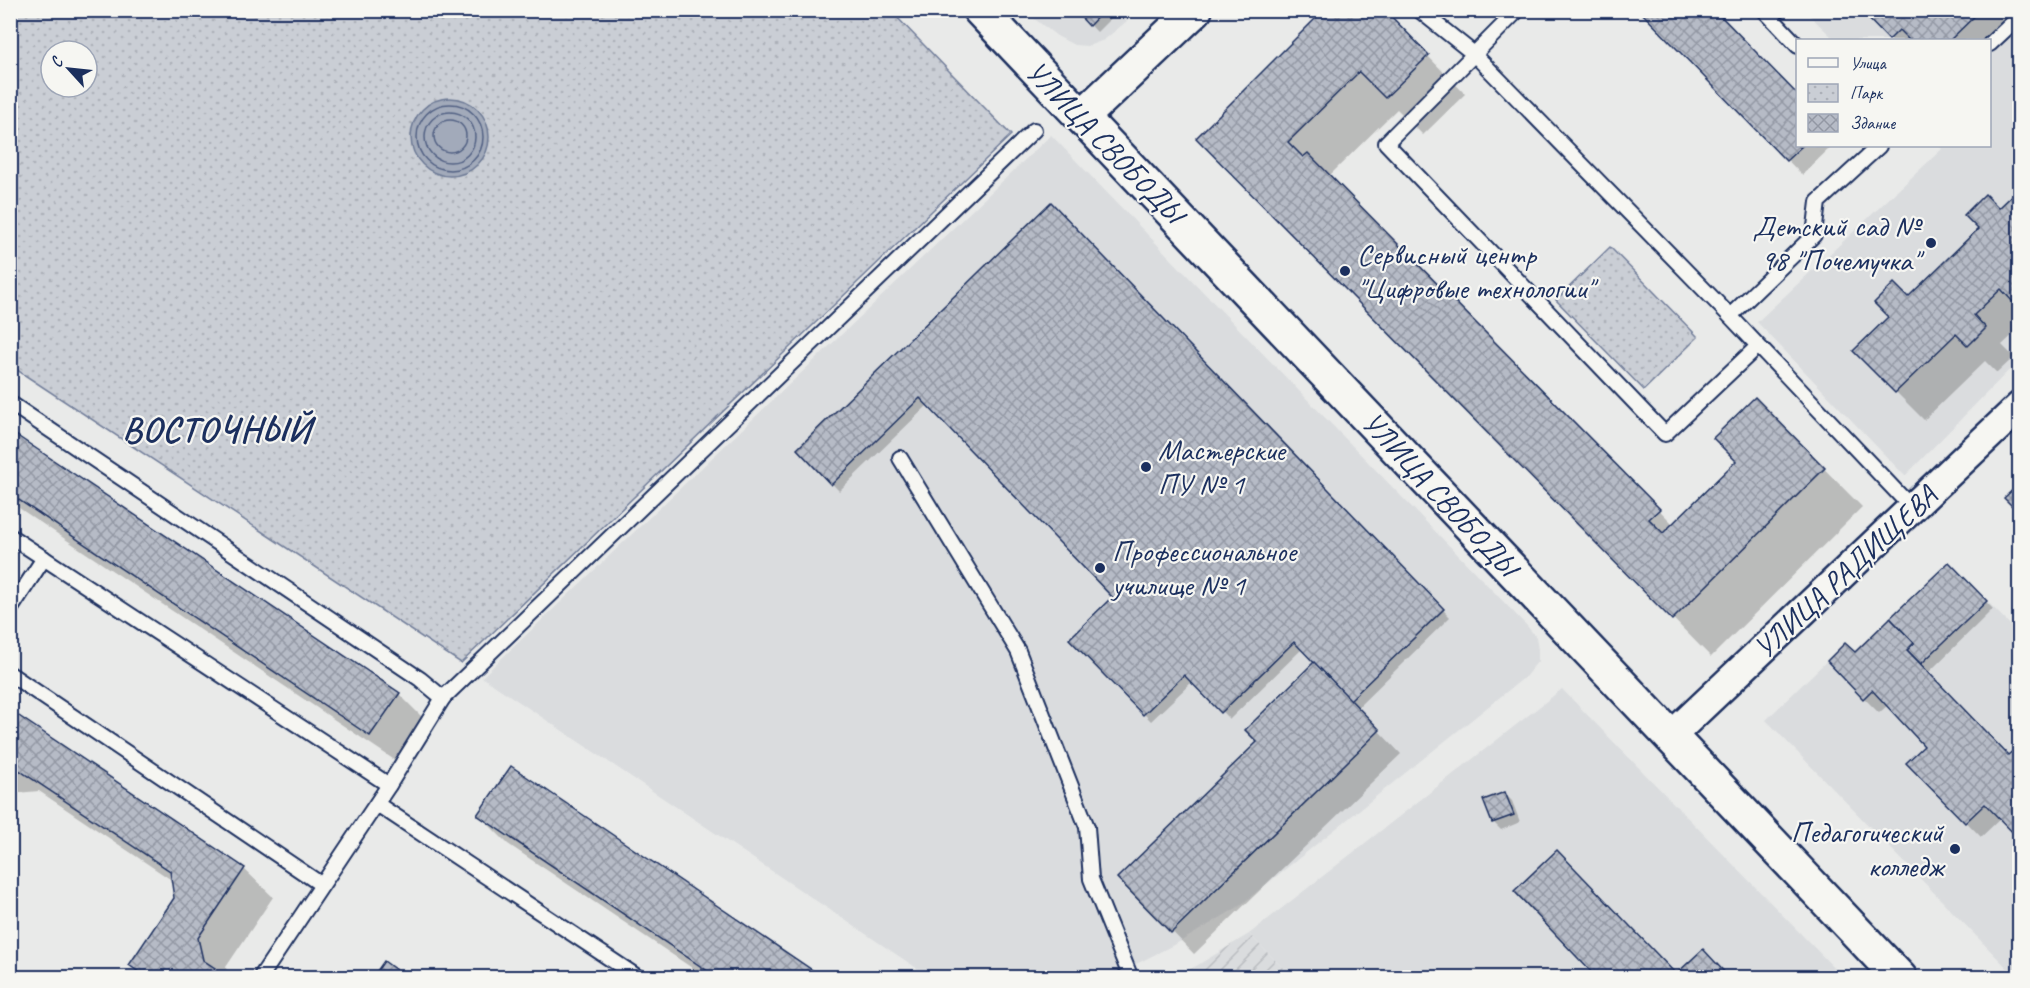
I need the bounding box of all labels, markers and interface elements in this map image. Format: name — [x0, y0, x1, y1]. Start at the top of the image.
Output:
north arrow — [39, 39, 99, 99]
legend — [1796, 39, 1991, 147]
text: Улица — [1850, 52, 1887, 74]
text: С — [46, 53, 68, 71]
street label: УЛИЦА СВОБОДЫ — [1018, 53, 1196, 235]
text: Парк — [1850, 82, 1884, 104]
text: Здание — [1850, 112, 1896, 134]
place label: Детский сад № 98 "Почемучка" — [1752, 207, 1925, 279]
place label: Сервисный центр "Цифровые технологии" — [1357, 235, 1599, 307]
marker: Детский сад № 98 "Почемучка" — [1924, 236, 1938, 250]
marker: Сервисный центр "Цифровые технологии" — [1338, 264, 1352, 278]
street label: УЛИЦА СВОБОДЫ — [1354, 404, 1530, 588]
district label: ВОСТОЧНЫЙ — [122, 406, 316, 452]
place label: Мастерские ПУ № 1 — [1158, 431, 1287, 503]
marker: Мастерские ПУ № 1 — [1139, 460, 1153, 474]
street label: УЛИЦА РАДИЩЕВА — [1745, 476, 1946, 667]
place label: Профессиональное училище № 1 — [1110, 532, 1298, 604]
marker: Профессиональное училище № 1 — [1093, 561, 1107, 575]
place label: Педагогический колледж — [1791, 813, 1946, 885]
marker: Педагогический колледж — [1948, 842, 1962, 856]

